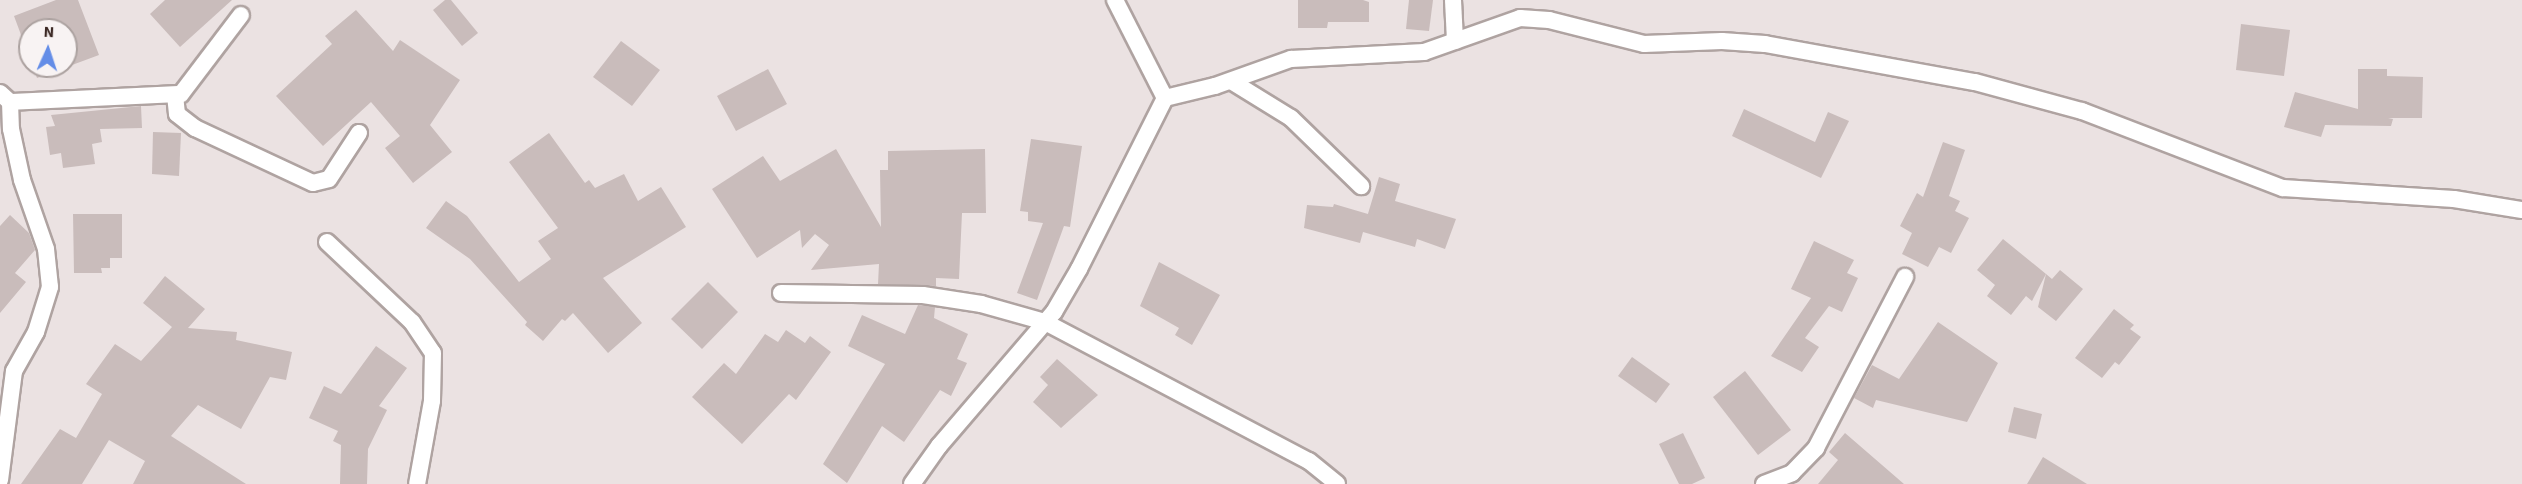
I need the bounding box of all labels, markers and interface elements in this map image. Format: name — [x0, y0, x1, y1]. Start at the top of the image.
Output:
north arrow — [18, 18, 78, 78]
text: N — [43, 21, 55, 43]

